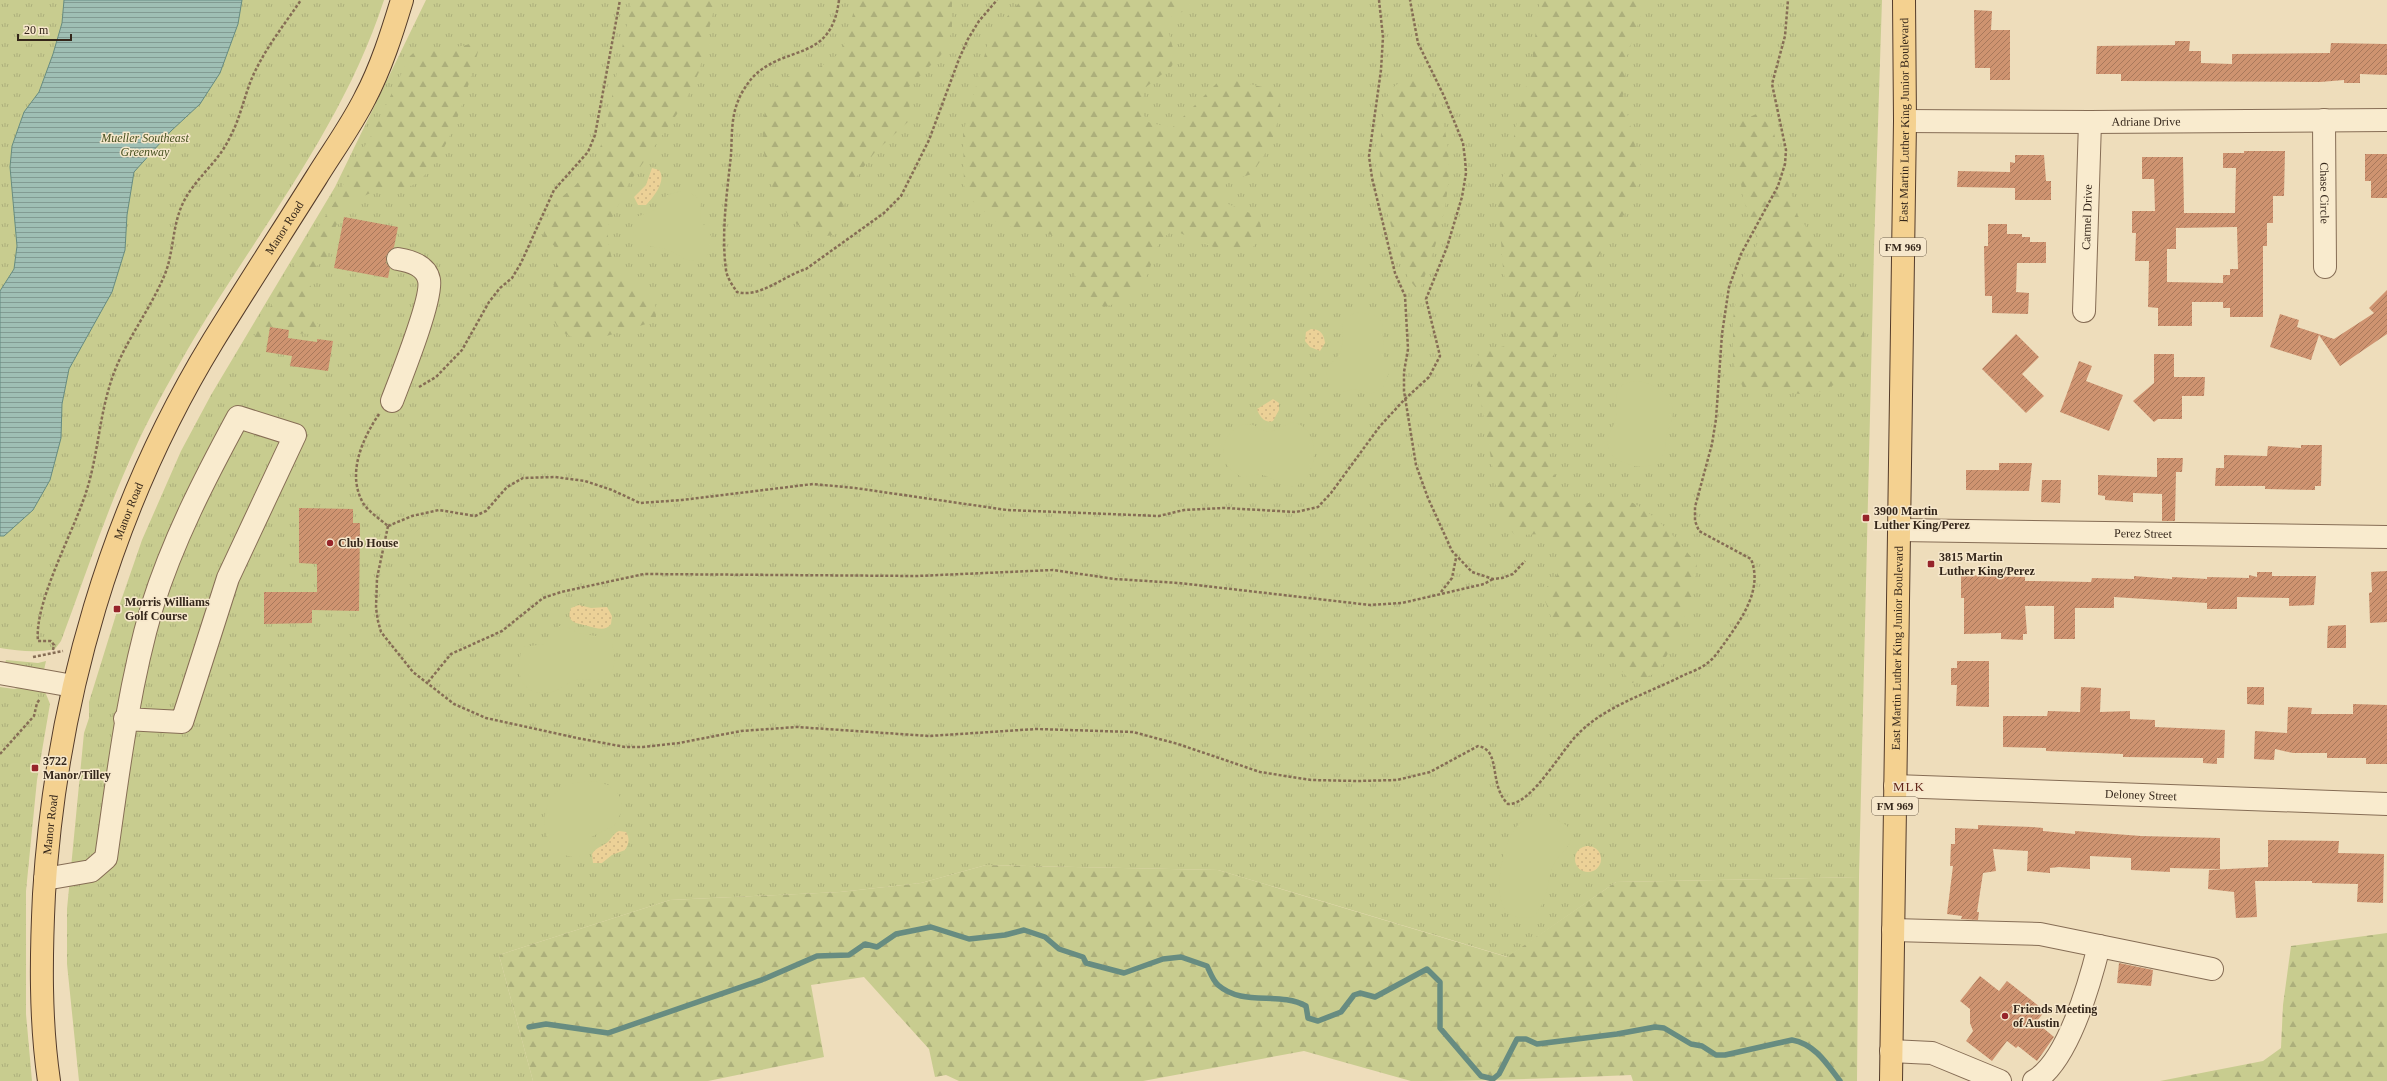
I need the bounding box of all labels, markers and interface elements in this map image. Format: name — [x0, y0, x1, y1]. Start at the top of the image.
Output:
scale bar — [18, 16, 71, 42]
street label: East Martin Luther King Junior Boulevard — [1897, 18, 1912, 222]
text: 20 m — [24, 23, 49, 37]
street label: Adriane Drive — [2111, 114, 2181, 129]
park label: Mueller Southeast Greenway — [100, 131, 189, 159]
street label: Chase Circle — [2317, 162, 2332, 224]
street label: Carmel Drive — [2079, 184, 2095, 250]
street label: Manor Road — [262, 199, 306, 257]
road number: FM 969 — [1880, 238, 1926, 256]
street label: Manor Road — [111, 481, 146, 542]
place label: 3900 Martin Luther King/Perez — [1874, 504, 1971, 532]
marker: 3900 Martin Luther King/Perez — [1861, 513, 1871, 523]
street label: Perez Street — [2114, 526, 2173, 541]
place label: Club House — [338, 536, 399, 550]
marker: Club House — [325, 538, 335, 548]
street label: East Martin Luther King Junior Boulevard — [1889, 546, 1906, 750]
place label: 3815 Martin Luther King/Perez — [1939, 550, 2036, 578]
marker: 3815 Martin Luther King/Perez — [1926, 559, 1936, 569]
place label: Morris Williams Golf Course — [125, 595, 210, 623]
marker: Morris Williams Golf Course — [112, 604, 122, 614]
place label: 3722 Manor/Tilley — [43, 754, 111, 782]
marker: 3722 Manor/Tilley — [30, 763, 40, 773]
district label: MLK — [1893, 779, 1925, 794]
street label: Deloney Street — [2105, 787, 2178, 803]
street label: Manor Road — [40, 794, 61, 855]
road number: FM 969 — [1872, 797, 1918, 815]
place label: Friends Meeting of Austin — [2013, 1002, 2097, 1030]
marker: Friends Meeting of Austin — [2000, 1011, 2010, 1021]

